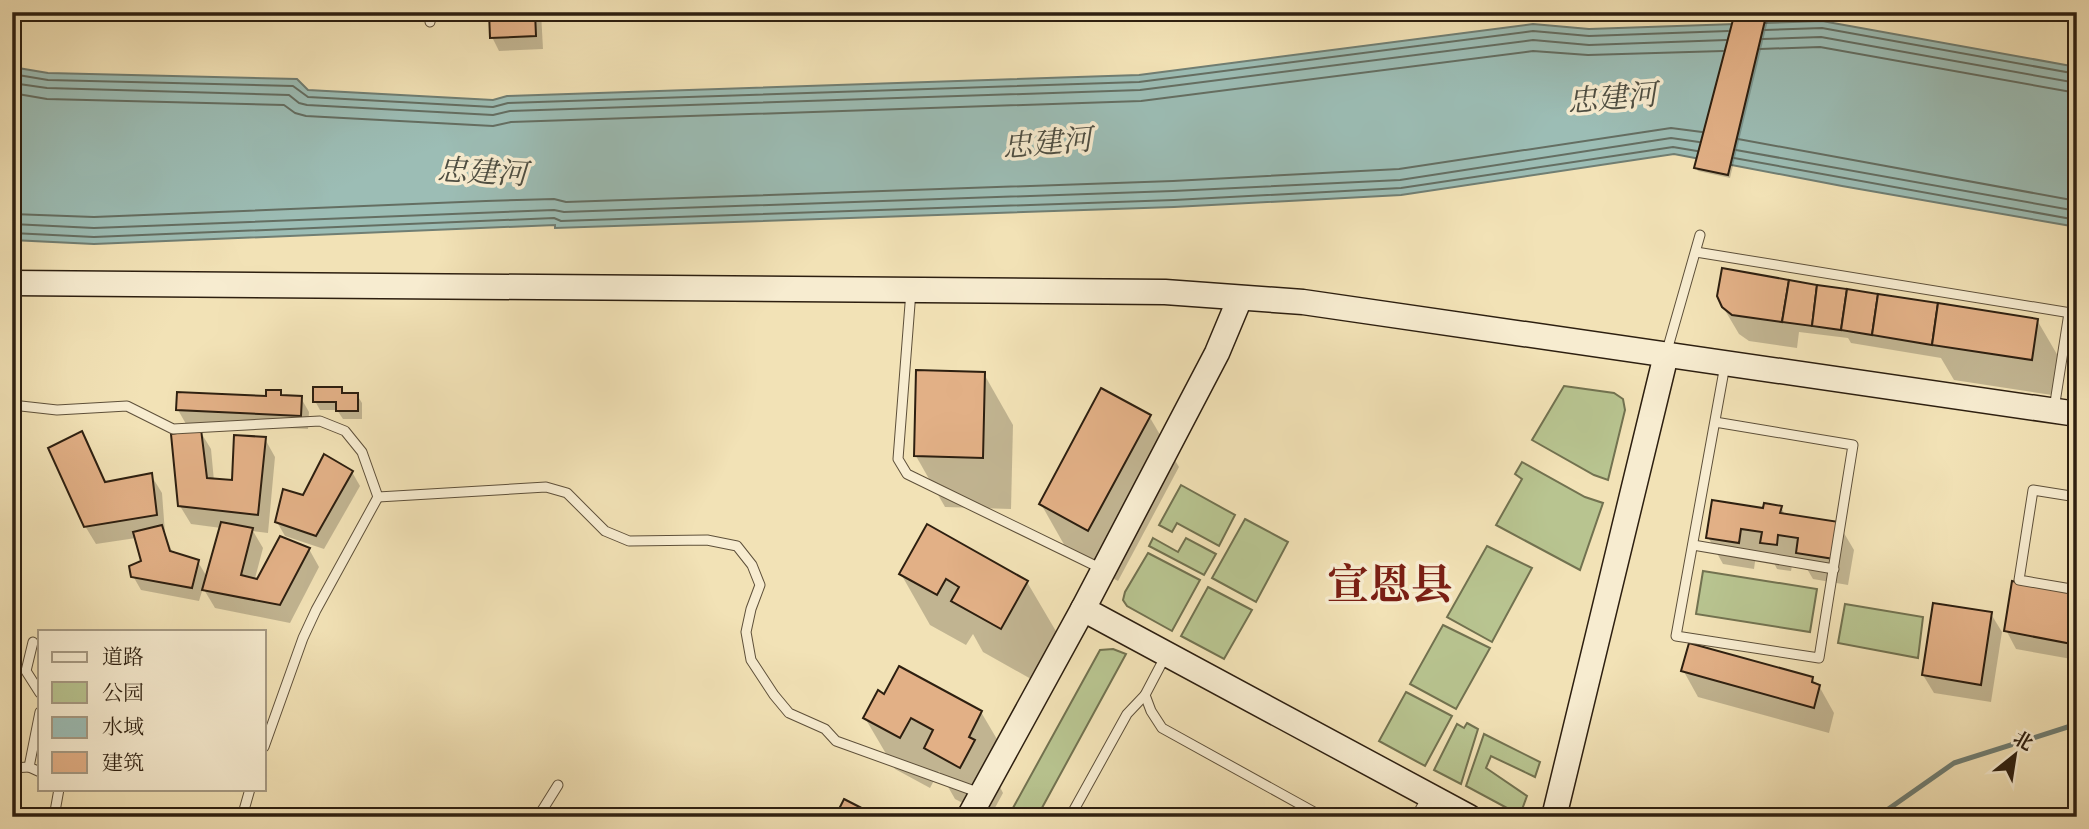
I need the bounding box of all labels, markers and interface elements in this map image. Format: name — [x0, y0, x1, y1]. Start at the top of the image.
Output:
water label: 忠建河 — [1566, 77, 1664, 123]
water label: 忠建河 — [1001, 122, 1099, 168]
water label: 忠建河 — [436, 153, 533, 196]
district label: 宣恩县 — [1327, 561, 1453, 614]
legend — [38, 630, 266, 790]
text: 道路 — [102, 645, 144, 672]
text: 公园 — [102, 681, 144, 708]
text: 水域 — [102, 715, 144, 742]
north arrow — [1980, 720, 2050, 790]
text: 北 — [2008, 727, 2037, 757]
text: 建筑 — [102, 751, 144, 778]

